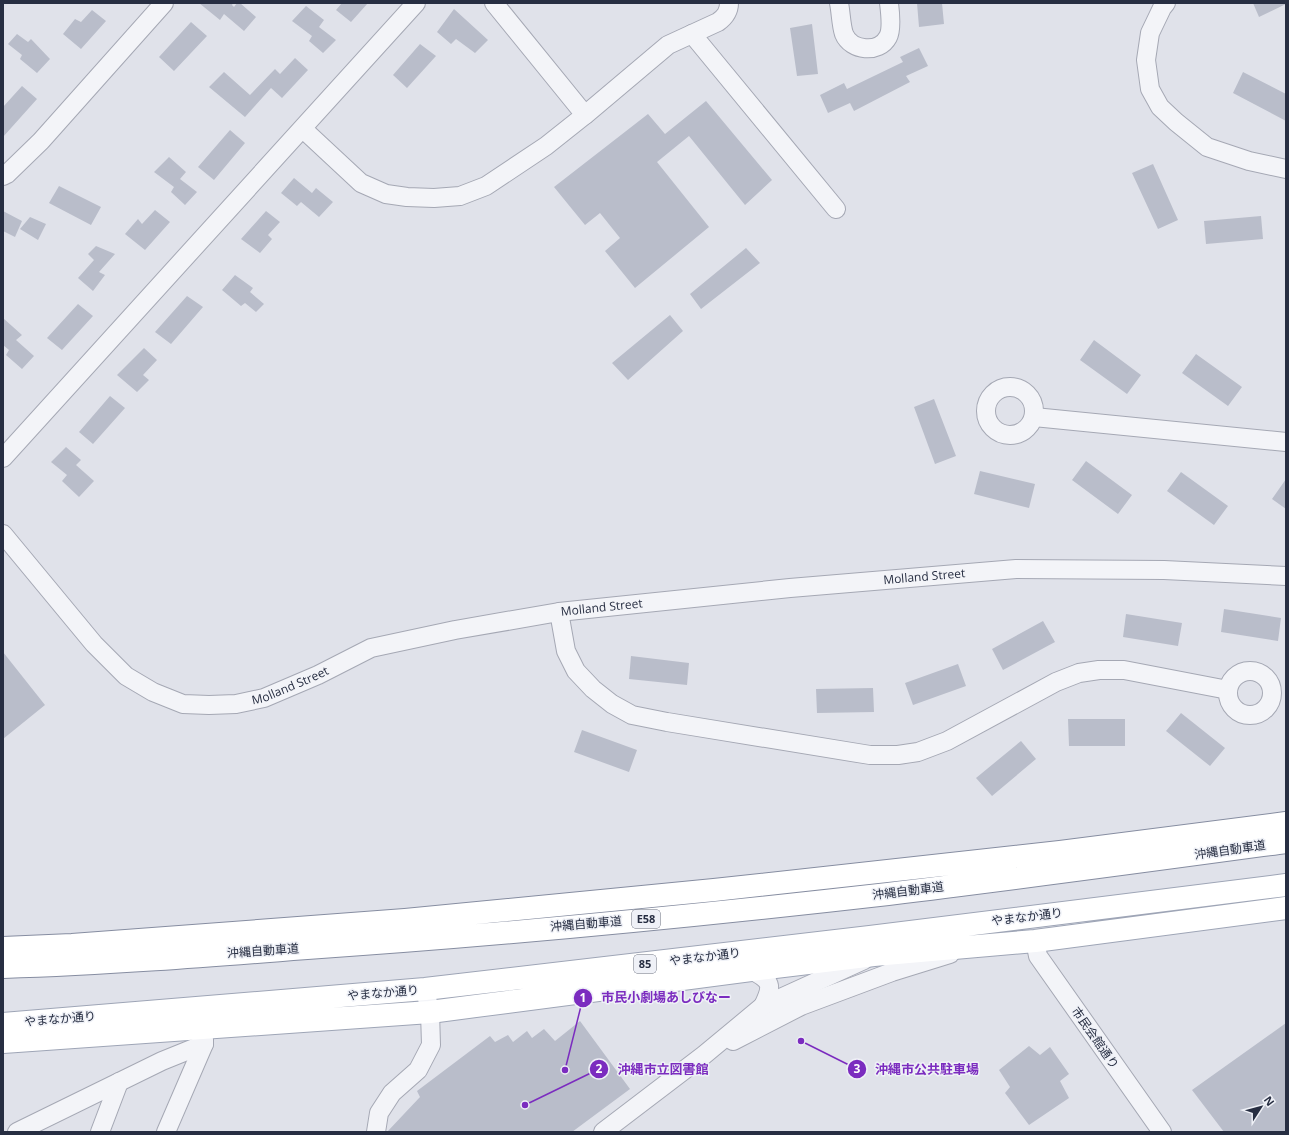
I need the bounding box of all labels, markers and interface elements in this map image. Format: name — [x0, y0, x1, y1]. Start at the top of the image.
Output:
street label: Molland Street — [883, 564, 966, 588]
street label: Molland Street — [560, 594, 643, 620]
street label: Molland Street — [250, 662, 331, 708]
street label: 沖縄自動車道 — [1193, 836, 1267, 863]
street label: 沖縄自動車道 — [871, 878, 945, 903]
street label: やまなか通り — [990, 904, 1064, 929]
road number: E58 — [632, 910, 660, 928]
street label: 沖縄自動車道 — [549, 912, 623, 935]
street label: 沖縄自動車道 — [226, 940, 299, 961]
street label: やまなか通り — [668, 944, 742, 969]
road number: 85 — [634, 955, 656, 973]
street label: やまなか通り — [346, 981, 420, 1004]
callout: 市民小劇場あしびなー — [573, 985, 739, 1010]
text: 市民小劇場あしびなー — [601, 988, 731, 1006]
text: 1 — [580, 989, 586, 1006]
street label: 市民会館通り — [1068, 1003, 1123, 1072]
street label: やまなか通り — [23, 1007, 97, 1030]
callout: 沖縄市立図書館 — [589, 1056, 716, 1081]
callout: 沖縄市公共駐車場 — [847, 1057, 987, 1082]
text: 2 — [596, 1060, 603, 1077]
text: 沖縄市立図書館 — [617, 1060, 709, 1078]
text: 3 — [854, 1060, 861, 1077]
text: 沖縄市公共駐車場 — [875, 1060, 979, 1078]
north arrow — [1241, 1087, 1281, 1127]
text: N — [1261, 1093, 1278, 1109]

